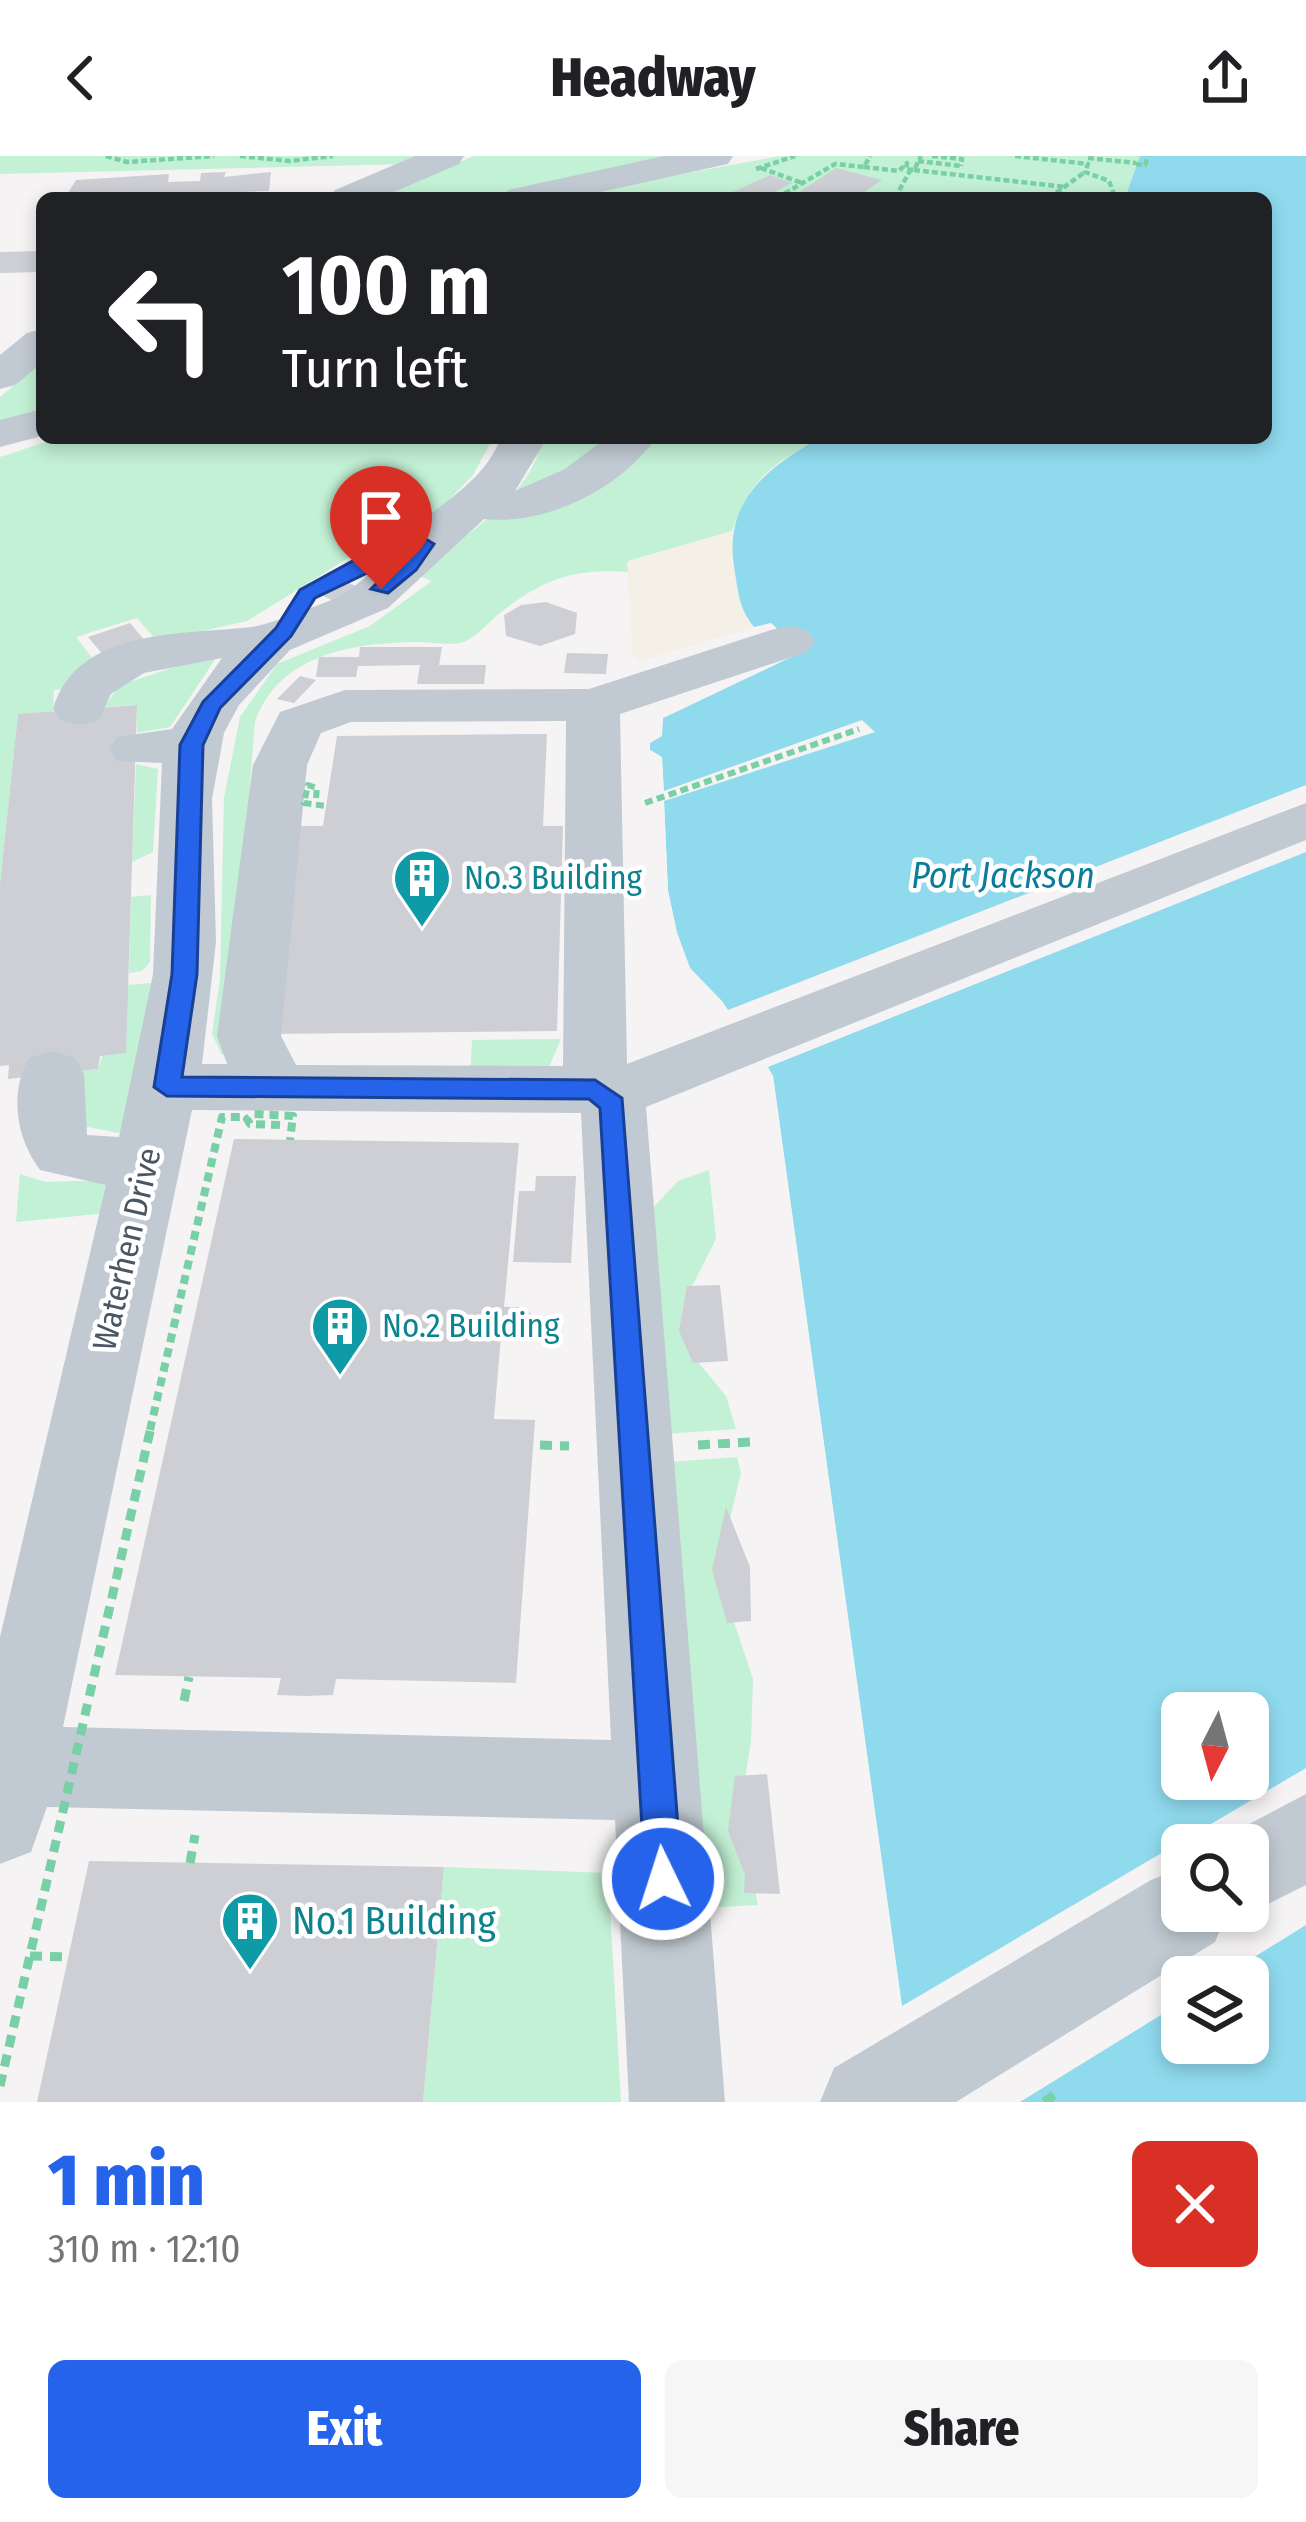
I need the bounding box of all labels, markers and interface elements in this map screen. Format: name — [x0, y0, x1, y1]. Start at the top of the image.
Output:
icon: back — [48, 45, 114, 111]
icon: share — [1192, 45, 1258, 111]
text: Headway — [551, 46, 755, 110]
text: 100 m — [282, 235, 491, 336]
icon: left — [84, 240, 240, 396]
text: Turn left — [282, 337, 468, 401]
pin — [330, 466, 432, 589]
icon: arrive — [348, 484, 414, 550]
building icon: No.3 Building — [391, 847, 453, 929]
water label: Port Jackson — [911, 854, 1095, 898]
place label: No.3 Building — [464, 858, 643, 898]
street label: Waterhen Drive — [84, 1144, 170, 1354]
building icon: No.2 Building — [309, 1295, 371, 1377]
place label: No.2 Building — [382, 1306, 560, 1346]
north arrow — [1161, 1692, 1269, 1800]
map controls — [1161, 1692, 1269, 2064]
position arrow — [600, 1816, 726, 1942]
button: search — [1161, 1824, 1269, 1932]
building icon: No.1 Building — [219, 1890, 281, 1972]
place label: No.1 Building — [292, 1898, 496, 1944]
button: layers — [1161, 1956, 1269, 2064]
text: 1 min — [48, 2138, 205, 2224]
button: close — [1132, 2141, 1258, 2267]
text: 310 m · 12:10 — [48, 2226, 241, 2272]
button: Exit — [48, 2360, 641, 2498]
button: Share — [665, 2360, 1258, 2498]

